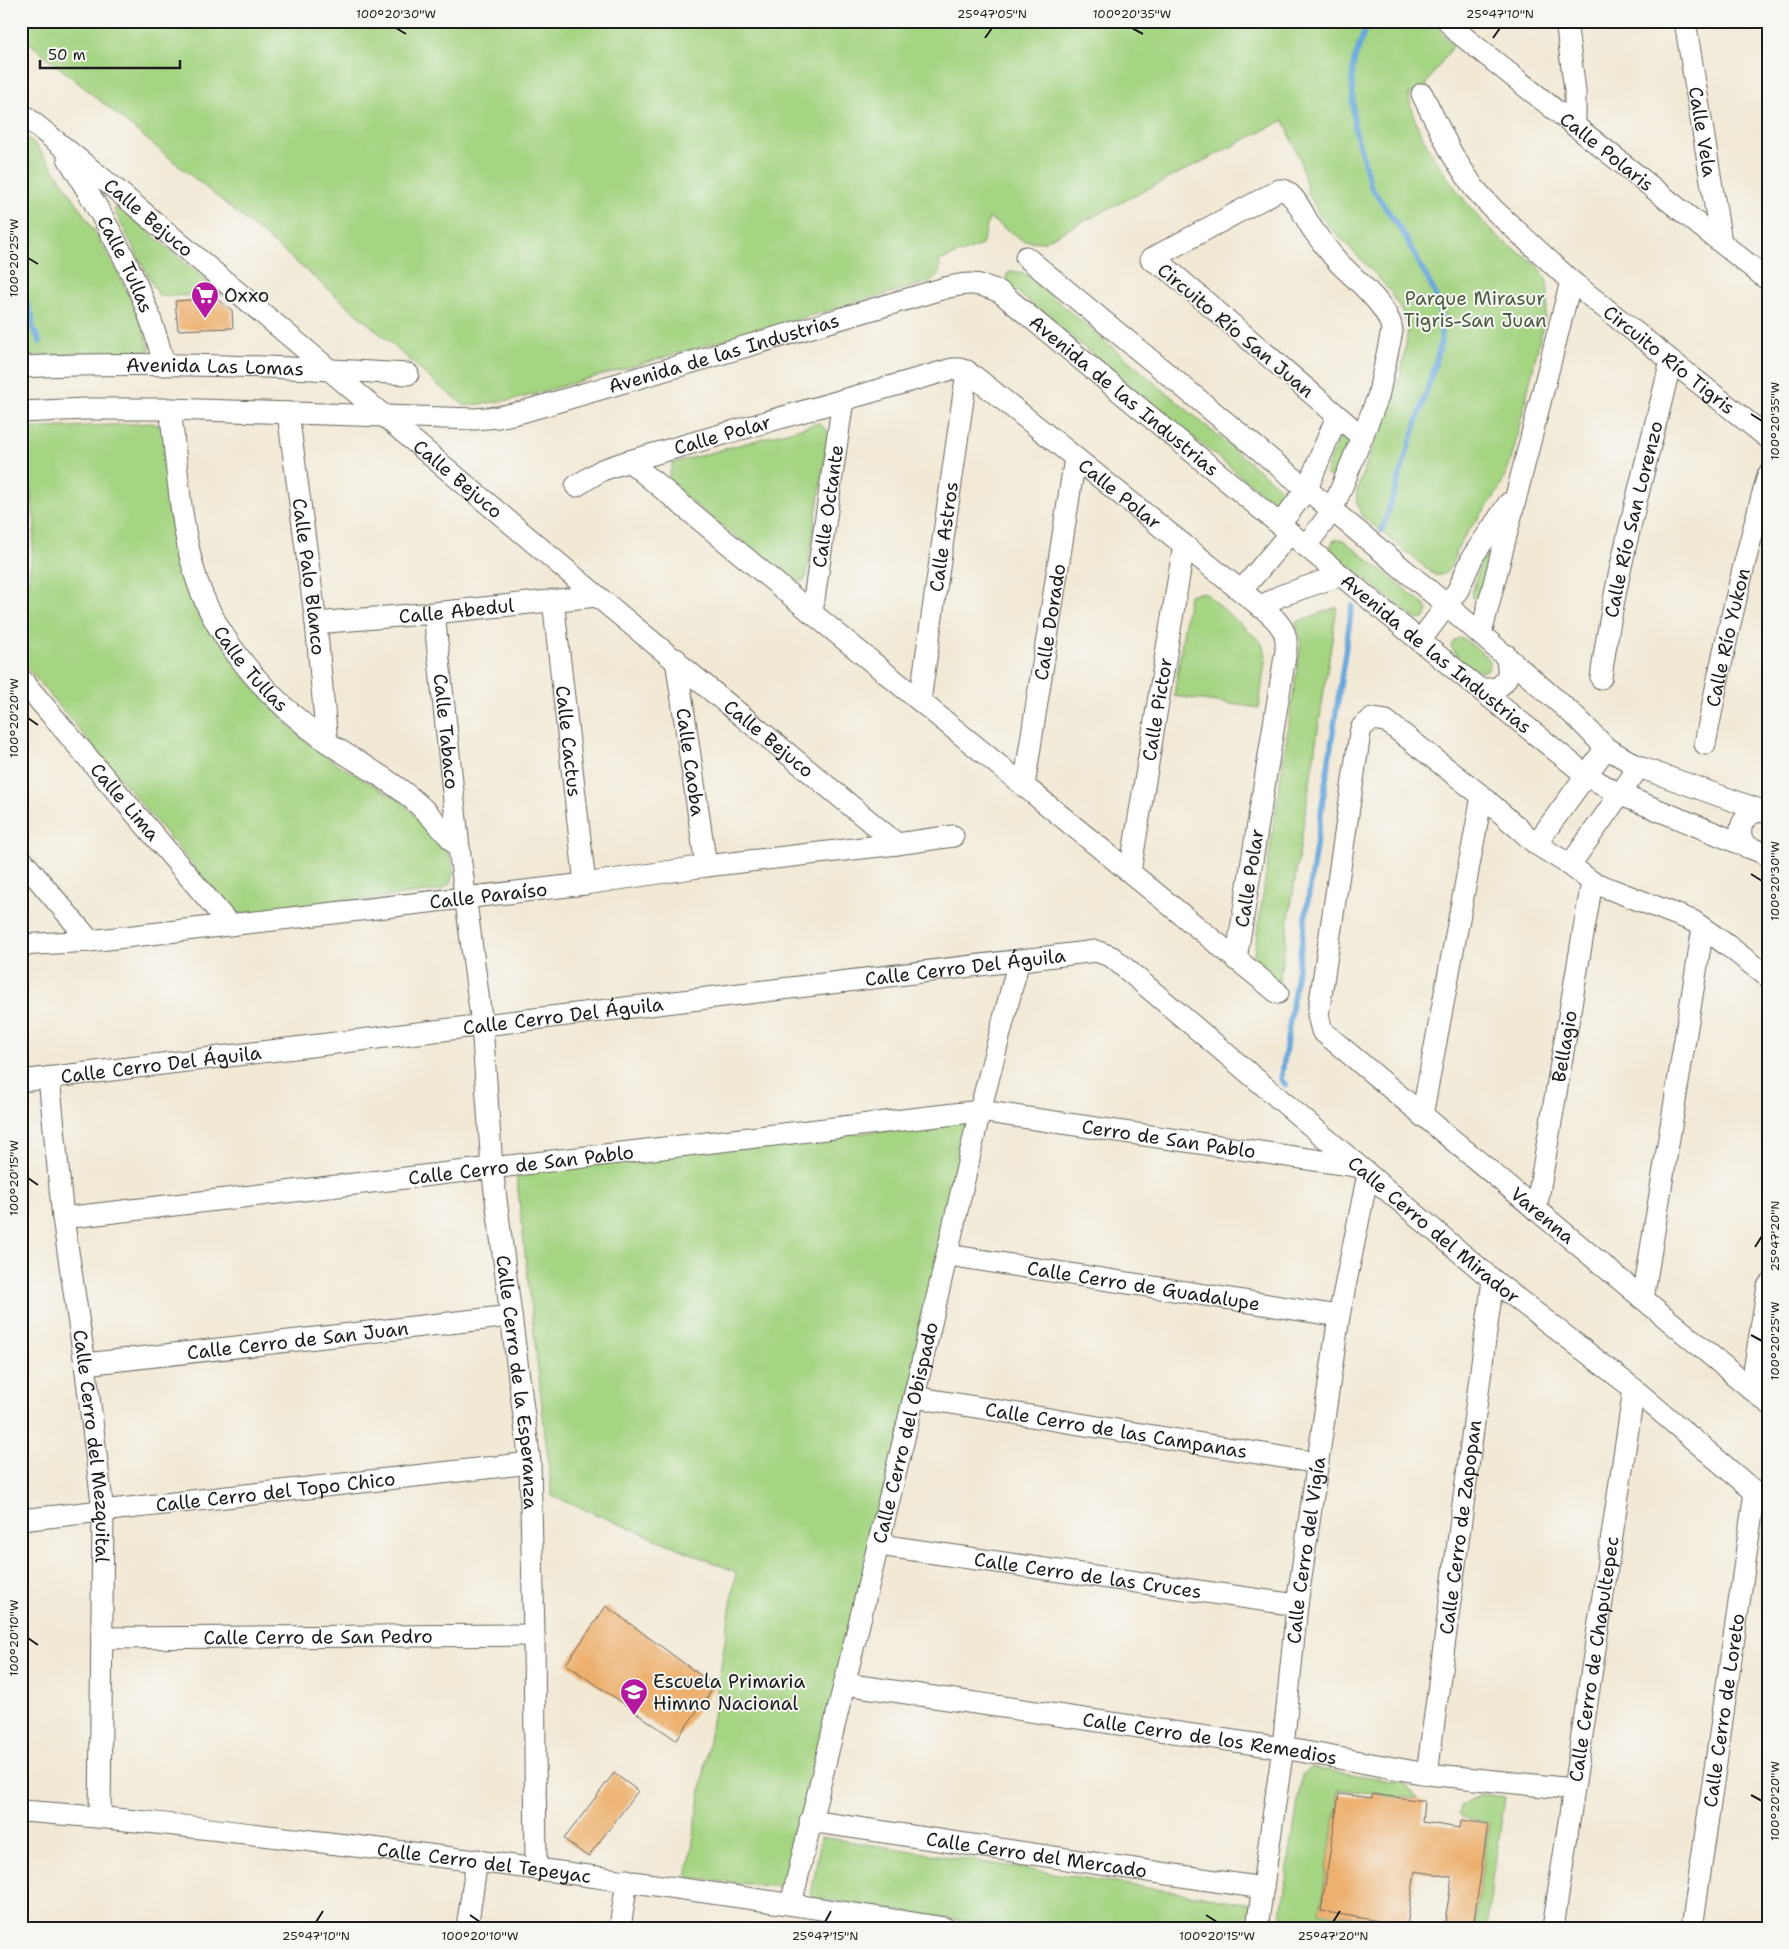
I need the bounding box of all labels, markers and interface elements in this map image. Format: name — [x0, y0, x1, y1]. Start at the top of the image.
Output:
text: 100°20'30"W — [356, 6, 436, 22]
text: 25°47'05"N — [957, 6, 1027, 22]
text: 100°20'35"W — [1093, 6, 1171, 22]
text: 25°47'10"N — [1466, 6, 1534, 22]
scale bar — [40, 38, 180, 70]
text: 50 m — [48, 45, 86, 65]
street label: Calle Vela — [1683, 85, 1722, 179]
street label: Calle Polaris — [1555, 107, 1659, 197]
street label: Calle Bejuco — [99, 173, 199, 263]
street label: Calle Tullas — [91, 211, 159, 316]
text: 100°20'25"W — [6, 219, 22, 297]
street label: Circuito Río San Juan — [1152, 258, 1319, 403]
supermarket icon: Oxxo — [190, 280, 220, 319]
place label: Oxxo — [224, 283, 269, 308]
park label: Parque Mirasur Tigris-San Juan — [1403, 286, 1547, 333]
street label: Circuito Río Tigris — [1598, 300, 1740, 420]
street label: Avenida de las Industrias — [605, 308, 842, 399]
street label: Avenida de las Industrias — [1024, 310, 1224, 482]
street label: Avenida Las Lomas — [126, 353, 304, 382]
text: 100°20'35"W — [1767, 382, 1783, 460]
street label: Calle Polar — [671, 409, 774, 461]
street label: Calle Río San Lorenzo — [1599, 418, 1669, 620]
street label: Calle Bejuco — [408, 434, 508, 524]
street label: Calle Octante — [807, 443, 849, 569]
street label: Calle Polar — [1073, 453, 1166, 535]
street label: Calle Astros — [924, 480, 964, 594]
street label: Calle Palo Blanco — [286, 497, 331, 656]
street label: Calle Dorado — [1029, 562, 1071, 682]
street label: Calle Río Yukon — [1700, 565, 1756, 709]
street label: Avenida de las Industrias — [1336, 568, 1537, 739]
street label: Calle Abedul — [398, 593, 516, 629]
street label: Calle Tullas — [208, 621, 294, 717]
street label: Calle Pictor — [1137, 656, 1178, 763]
street label: Calle Tabaco — [428, 672, 465, 791]
text: 100°20'20"W — [6, 678, 22, 758]
street label: Calle Cactus — [550, 684, 587, 798]
street label: Calle Bejuco — [718, 694, 819, 783]
street label: Calle Caoba — [670, 706, 711, 818]
street label: Calle Lima — [85, 758, 165, 846]
street label: Calle Polar — [1229, 827, 1270, 929]
text: 100°20'30"W — [1767, 841, 1783, 921]
street label: Calle Paraíso — [428, 876, 549, 915]
street label: Calle Cerro Del Águila — [863, 943, 1067, 992]
street label: Calle Cerro Del Águila — [461, 991, 665, 1040]
street label: Bellagio — [1546, 1009, 1583, 1084]
street label: Calle Cerro Del Águila — [59, 1040, 263, 1089]
street label: Cerro de San Pablo — [1080, 1114, 1257, 1164]
street label: Calle Cerro de San Pablo — [407, 1139, 635, 1191]
text: 100°20'15"W — [6, 1140, 22, 1216]
street label: Calle Cerro del Mirador — [1343, 1151, 1525, 1309]
street label: Varenna — [1505, 1181, 1580, 1250]
text: 25°47'20"N — [1767, 1201, 1783, 1271]
street label: Calle Cerro de la Esperanza — [490, 1253, 543, 1510]
street label: Calle Cerro de Guadalupe — [1025, 1256, 1262, 1317]
text: 100°20'25"W — [1767, 1302, 1783, 1380]
street label: Calle Cerro de San Juan — [186, 1316, 410, 1365]
street label: Calle Cerro del Obispado — [867, 1319, 944, 1546]
street label: Calle Cerro del Mezquital — [67, 1328, 115, 1563]
street label: Calle Cerro de las Campanas — [983, 1397, 1249, 1464]
street label: Calle Cerro de Zapopan — [1434, 1418, 1487, 1636]
street label: Calle Cerro del Vigía — [1281, 1455, 1331, 1645]
street label: Calle Cerro del Topo Chico — [154, 1466, 397, 1518]
street label: Calle Cerro de Chapultepec — [1563, 1534, 1625, 1784]
street label: Calle Cerro de las Cruces — [972, 1547, 1203, 1604]
text: 100°20'10"W — [6, 1600, 22, 1676]
street label: Calle Cerro de Loreto — [1698, 1612, 1750, 1809]
street label: Calle Cerro de San Pedro — [203, 1624, 433, 1650]
place label: Escuela Primaria Himno Nacional — [653, 1669, 805, 1716]
school or university icon: Escuela Primaria Himno Nacional — [619, 1677, 649, 1716]
street label: Calle Cerro de los Remedios — [1081, 1707, 1339, 1771]
text: 100°20'20"W — [1767, 1761, 1783, 1841]
street label: Calle Cerro del Mercado — [924, 1826, 1149, 1884]
street label: Calle Cerro del Tepeyac — [375, 1837, 593, 1889]
text: 25°47'10"N — [282, 1928, 350, 1944]
text: 100°20'10"W — [442, 1928, 518, 1944]
text: 25°47'15"N — [792, 1928, 858, 1944]
text: 100°20'15"W — [1179, 1928, 1255, 1944]
text: 25°47'20"N — [1298, 1928, 1368, 1944]

